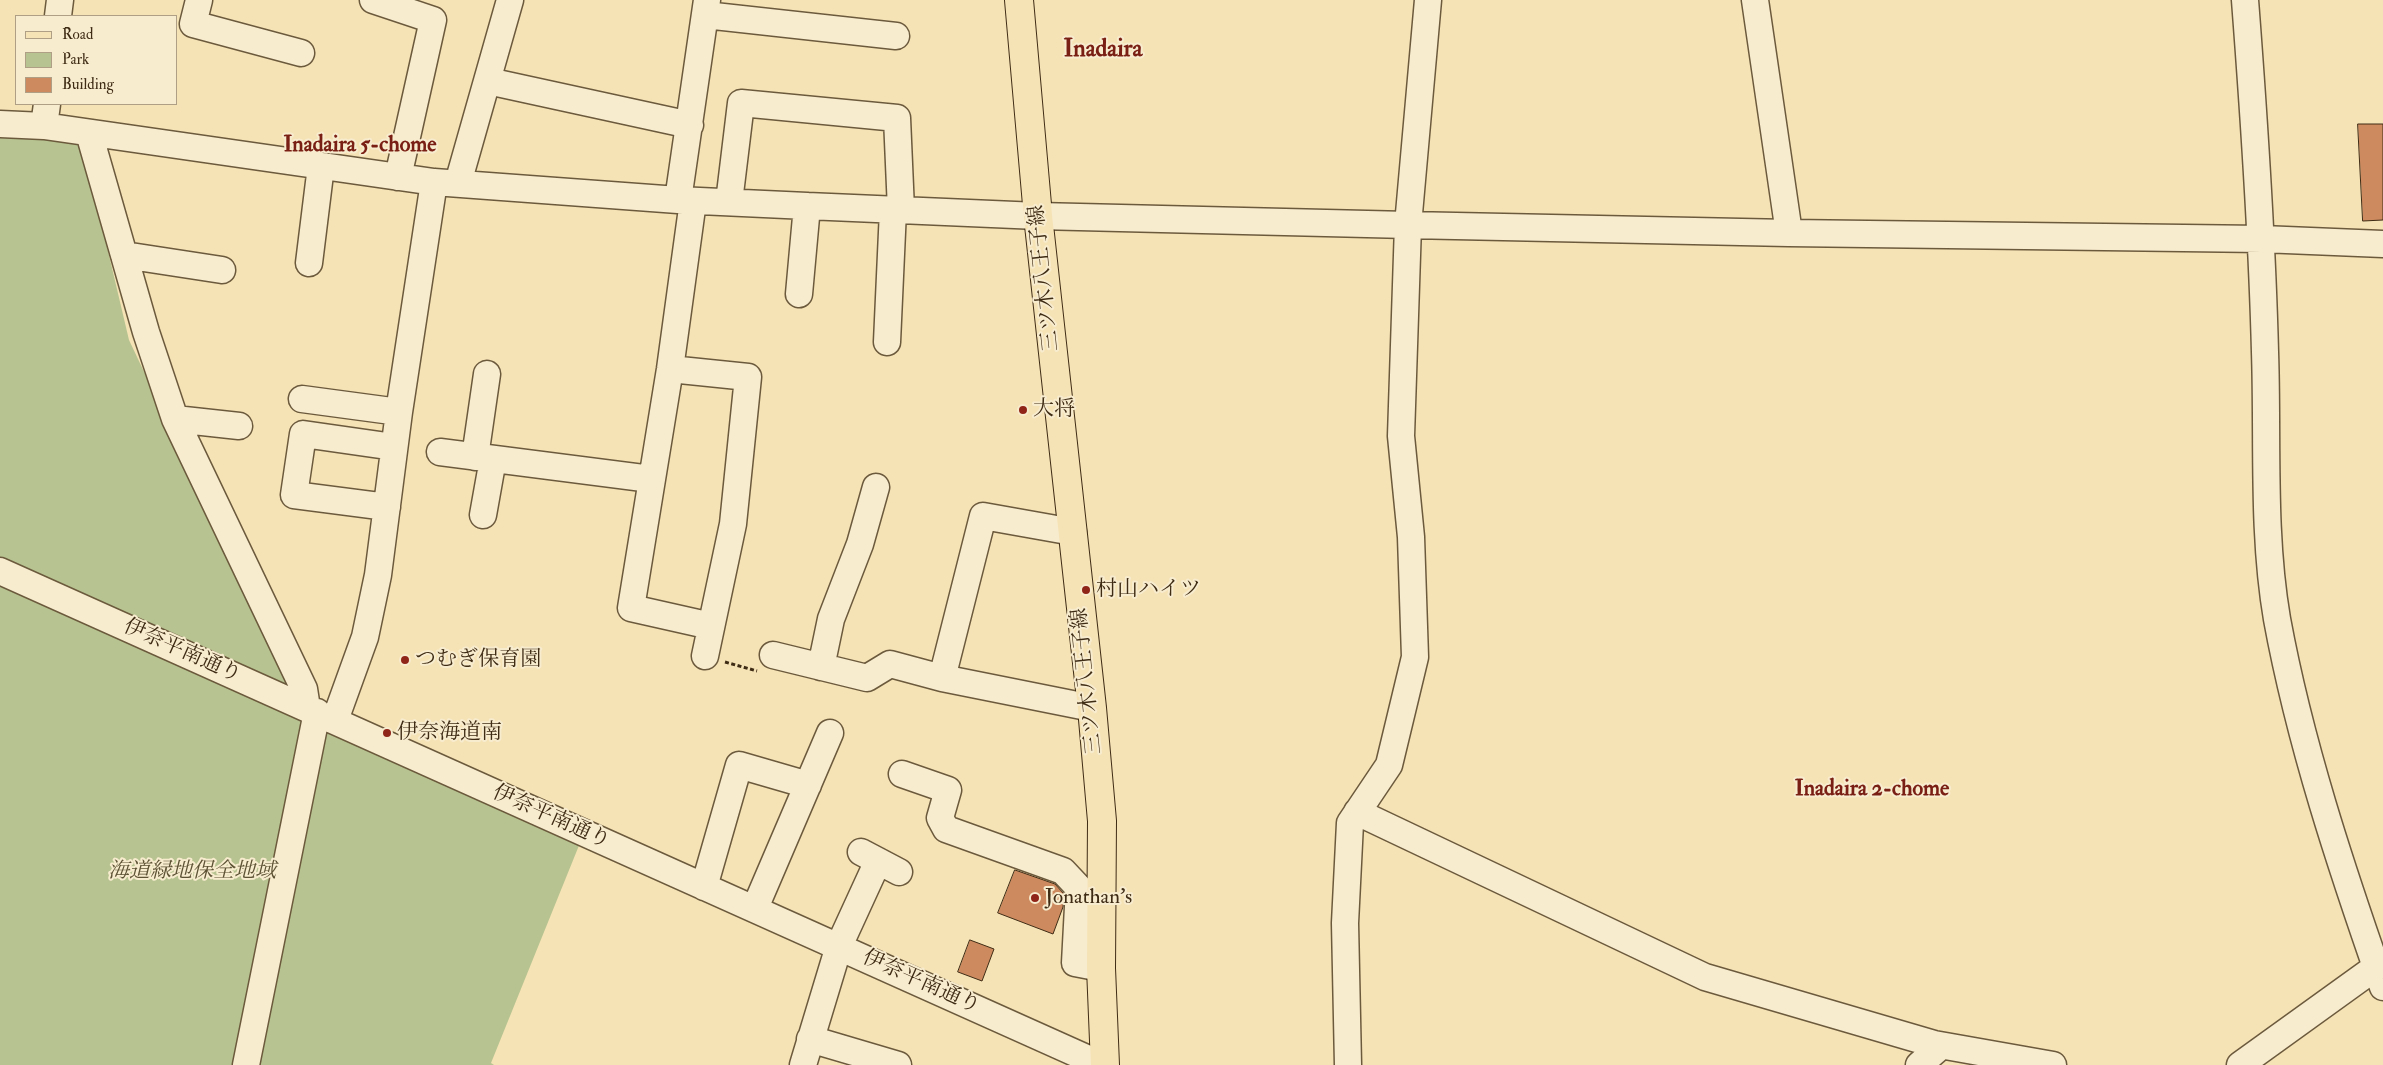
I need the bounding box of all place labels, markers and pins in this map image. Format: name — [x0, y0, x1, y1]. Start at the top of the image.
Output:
place label: 大将 — [1033, 397, 1075, 423]
marker: 大将 — [1017, 404, 1029, 416]
place label: 村山ハイツ — [1096, 577, 1201, 603]
marker: 村山ハイツ — [1080, 584, 1092, 596]
place label: つむぎ保育園 — [415, 647, 541, 673]
marker: つむぎ保育園 — [399, 654, 411, 666]
place label: 伊奈海道南 — [397, 720, 502, 746]
marker: 伊奈海道南 — [381, 727, 393, 739]
place label: Jonathan's — [1045, 885, 1132, 911]
marker: Jonathan's — [1029, 892, 1041, 904]

